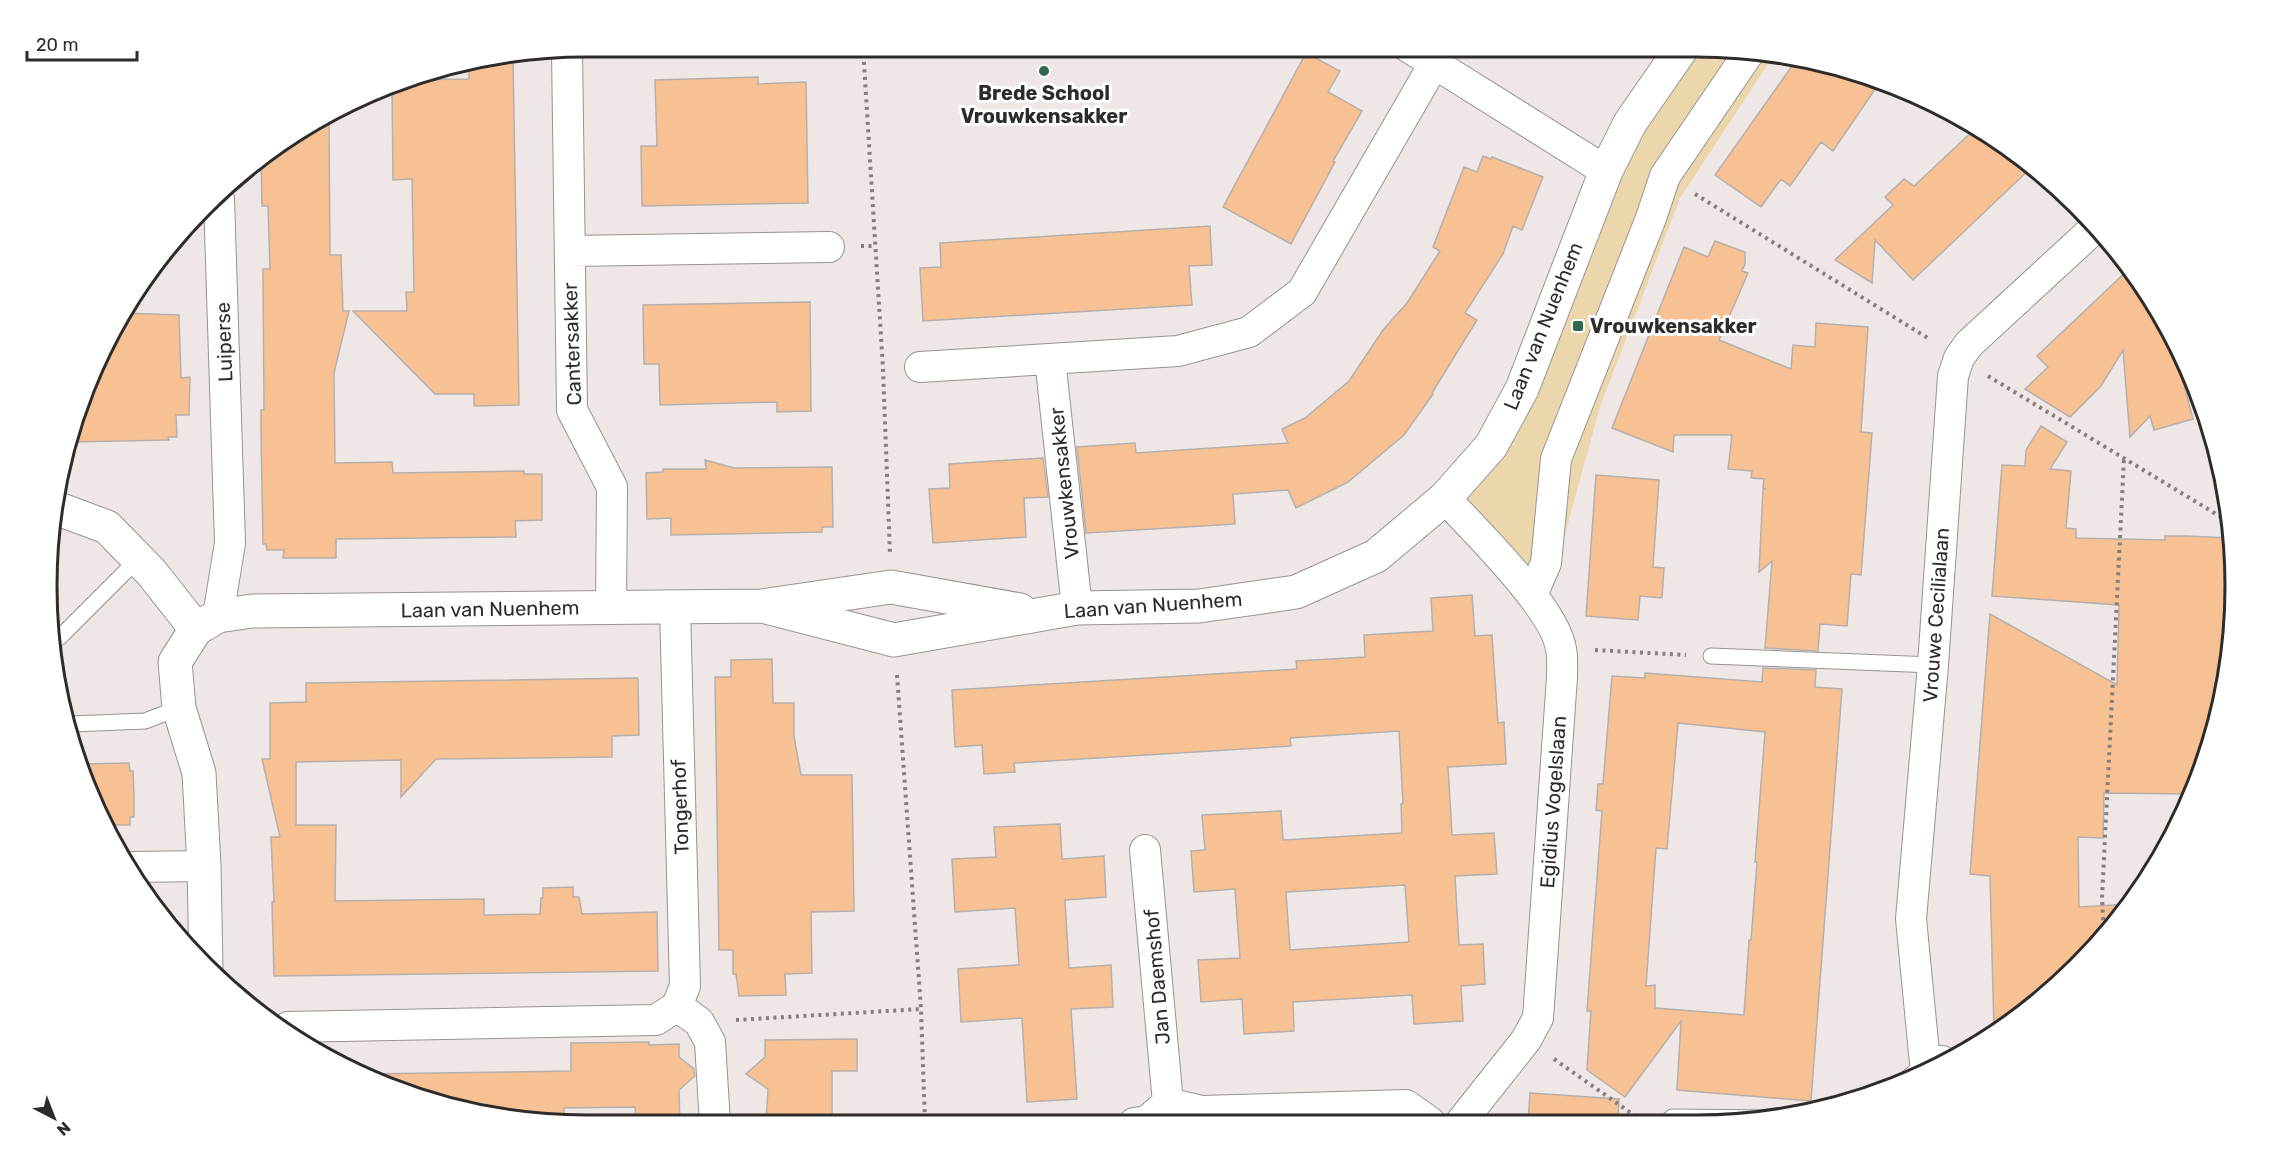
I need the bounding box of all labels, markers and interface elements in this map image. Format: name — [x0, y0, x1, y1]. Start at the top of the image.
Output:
scale bar — [27, 24, 136, 62]
text: 20 m — [36, 34, 78, 56]
marker: Brede School Vrouwkensakker — [1037, 64, 1051, 78]
place label: Brede School Vrouwkensakker — [961, 81, 1127, 128]
street label: Laan van Nuenhem — [1498, 239, 1588, 413]
street label: Cantersakker — [558, 282, 586, 406]
street label: Luiperse — [211, 302, 237, 382]
place label: Vrouwkensakker — [1590, 314, 1757, 338]
marker: Vrouwkensakker — [1571, 319, 1585, 333]
street label: Vrouwkensakker — [1044, 405, 1084, 560]
street label: Vrouwe Cecilialaan — [1918, 527, 1954, 703]
street label: Laan van Nuenhem — [1063, 587, 1243, 623]
street label: Laan van Nuenhem — [400, 595, 580, 623]
street label: Egidius Vogelslaan — [1535, 715, 1571, 889]
street label: Tongerhof — [666, 759, 694, 855]
street label: Jan Daemshof — [1139, 908, 1175, 1046]
north arrow — [24, 1088, 84, 1148]
text: N — [53, 1118, 74, 1140]

